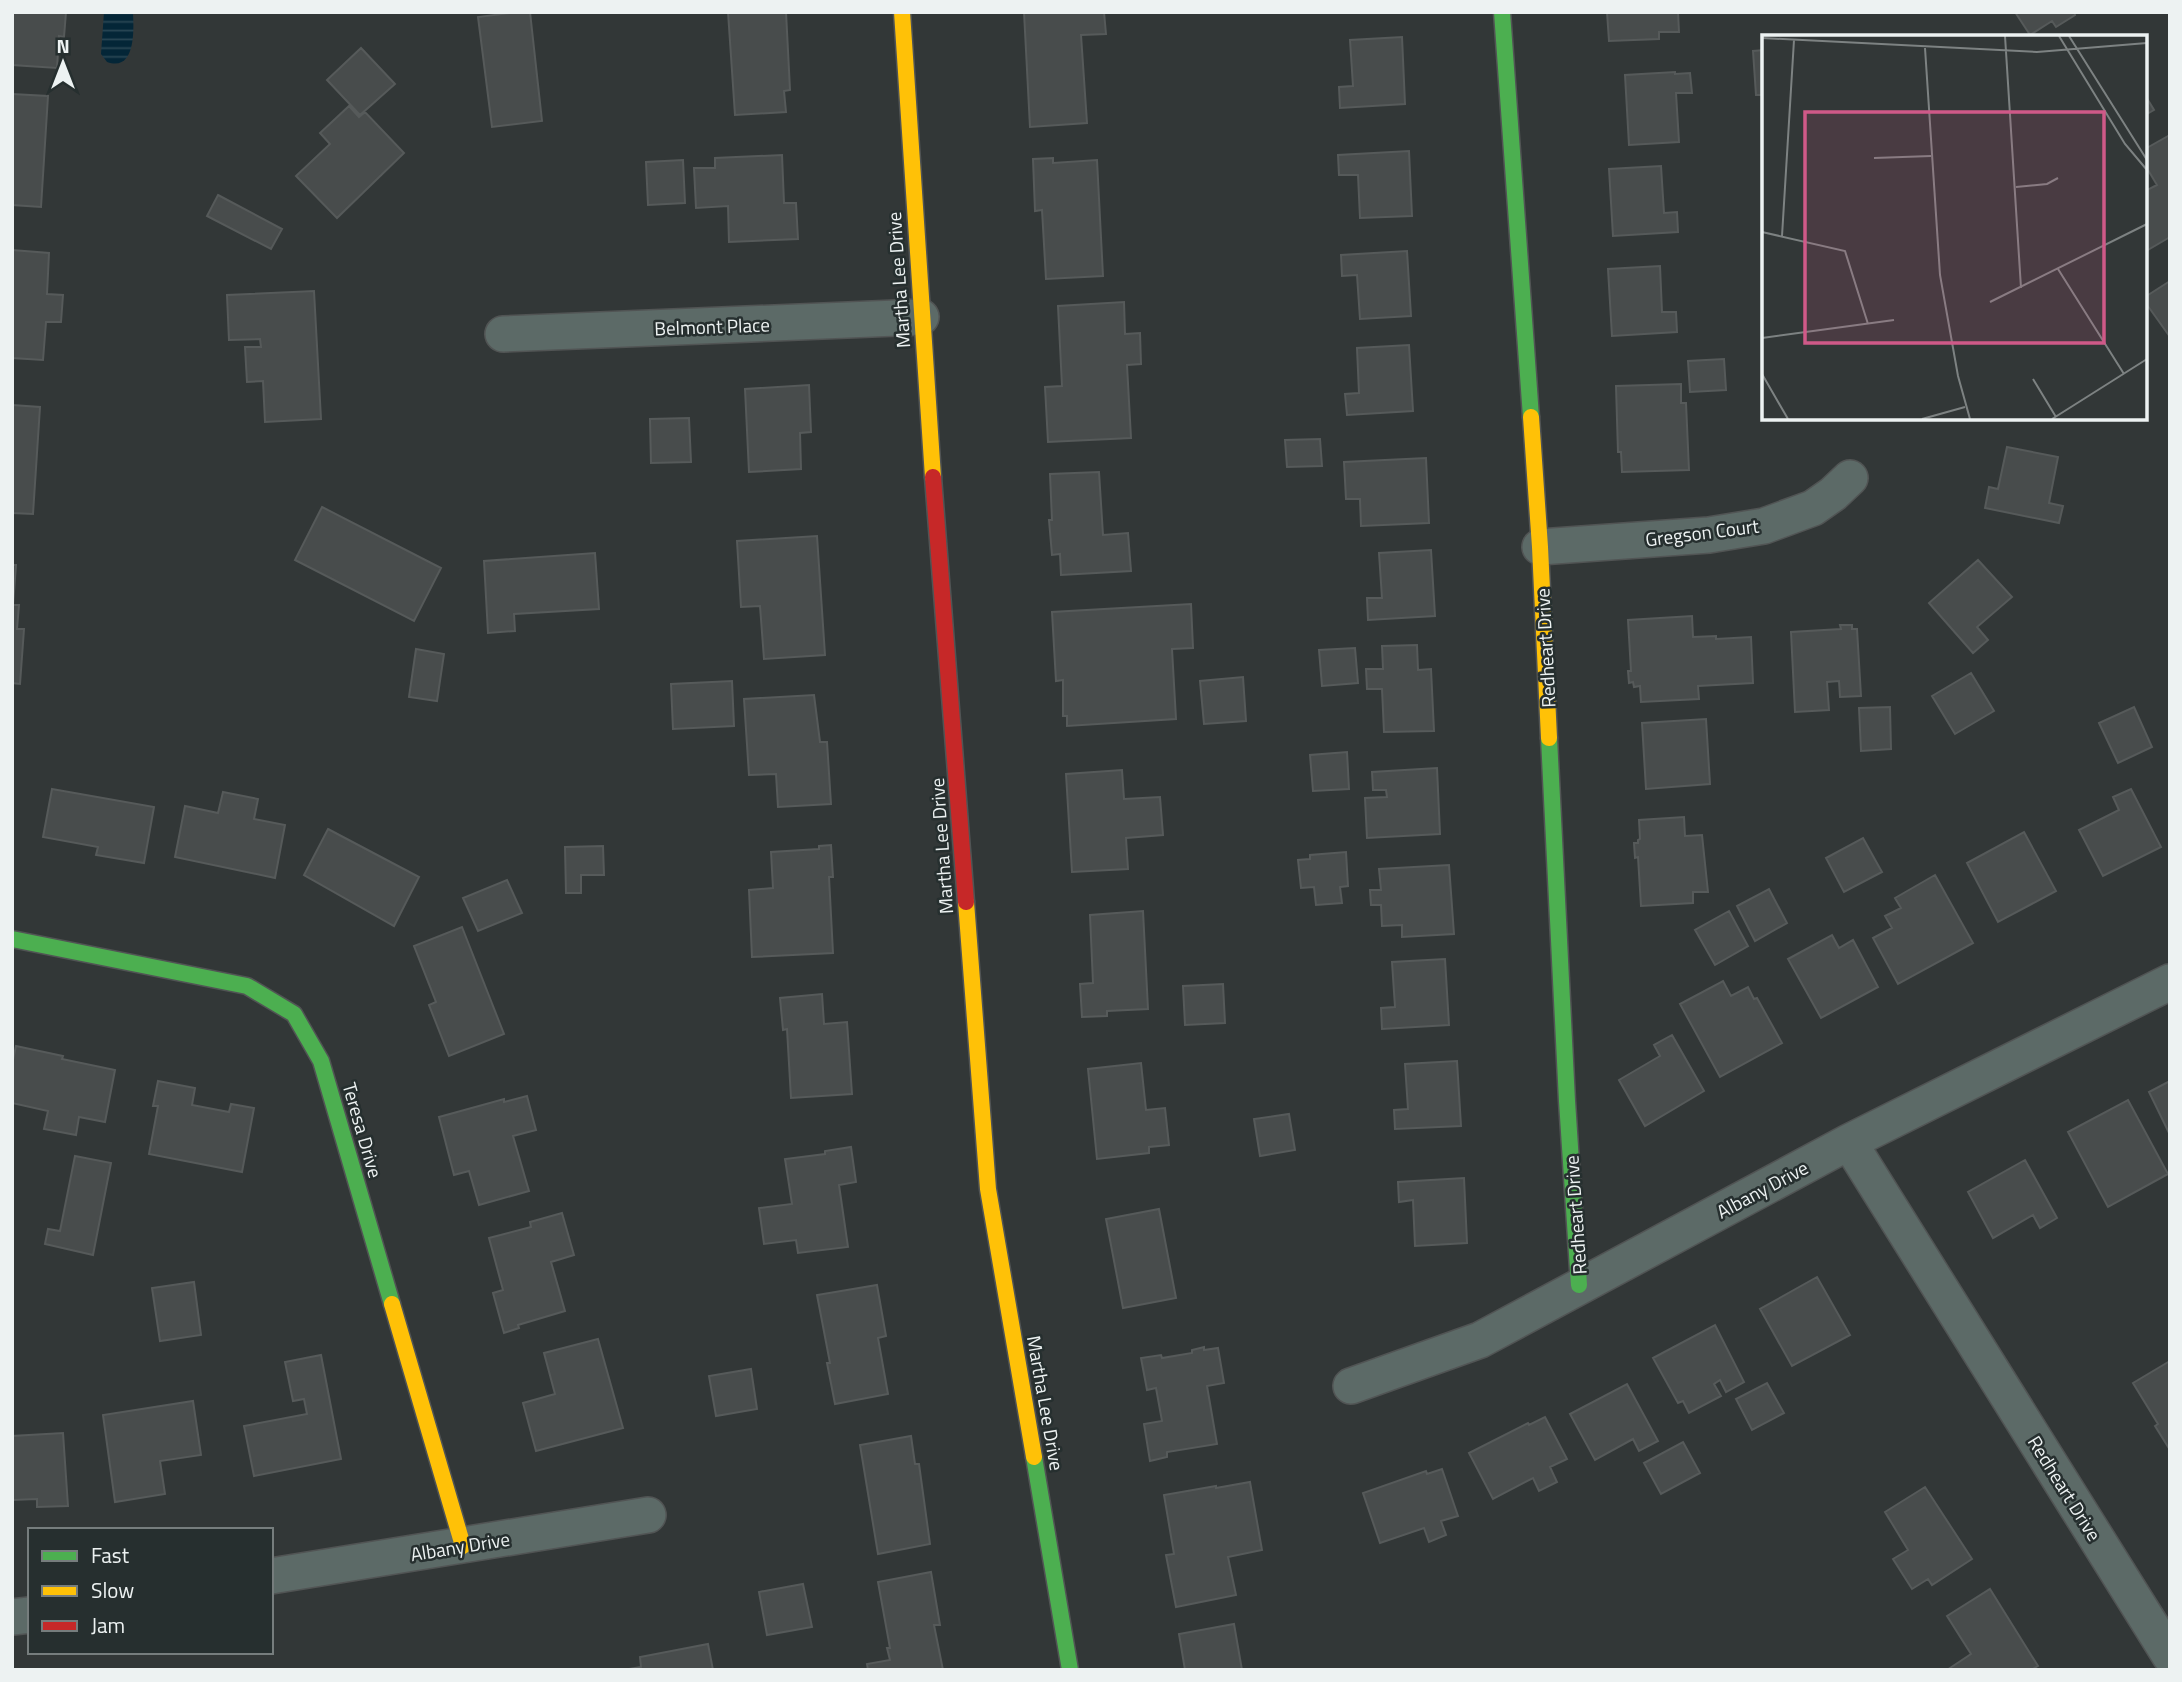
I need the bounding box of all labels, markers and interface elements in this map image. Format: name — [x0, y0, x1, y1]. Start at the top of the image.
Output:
north arrow — [28, 28, 98, 98]
text: N — [56, 31, 70, 60]
inset map — [1762, 35, 2147, 420]
street label: Martha Lee Drive — [879, 211, 917, 349]
street label: Belmont Place — [654, 309, 770, 343]
street label: Gregson Court — [1644, 511, 1761, 553]
street label: Redheart Drive — [1527, 588, 1563, 708]
street label: Martha Lee Drive — [922, 777, 960, 915]
street label: Teresa Drive — [336, 1079, 390, 1181]
street label: Albany Drive — [1711, 1153, 1813, 1225]
street label: Redheart Drive — [1556, 1154, 1594, 1276]
street label: Martha Lee Drive — [1020, 1333, 1072, 1473]
street label: Redheart Drive — [2021, 1430, 2109, 1546]
street label: Albany Drive — [408, 1524, 512, 1568]
legend — [28, 1528, 273, 1654]
text: Fast — [91, 1539, 130, 1571]
text: Slow — [91, 1574, 134, 1606]
text: Jam — [91, 1609, 125, 1641]

